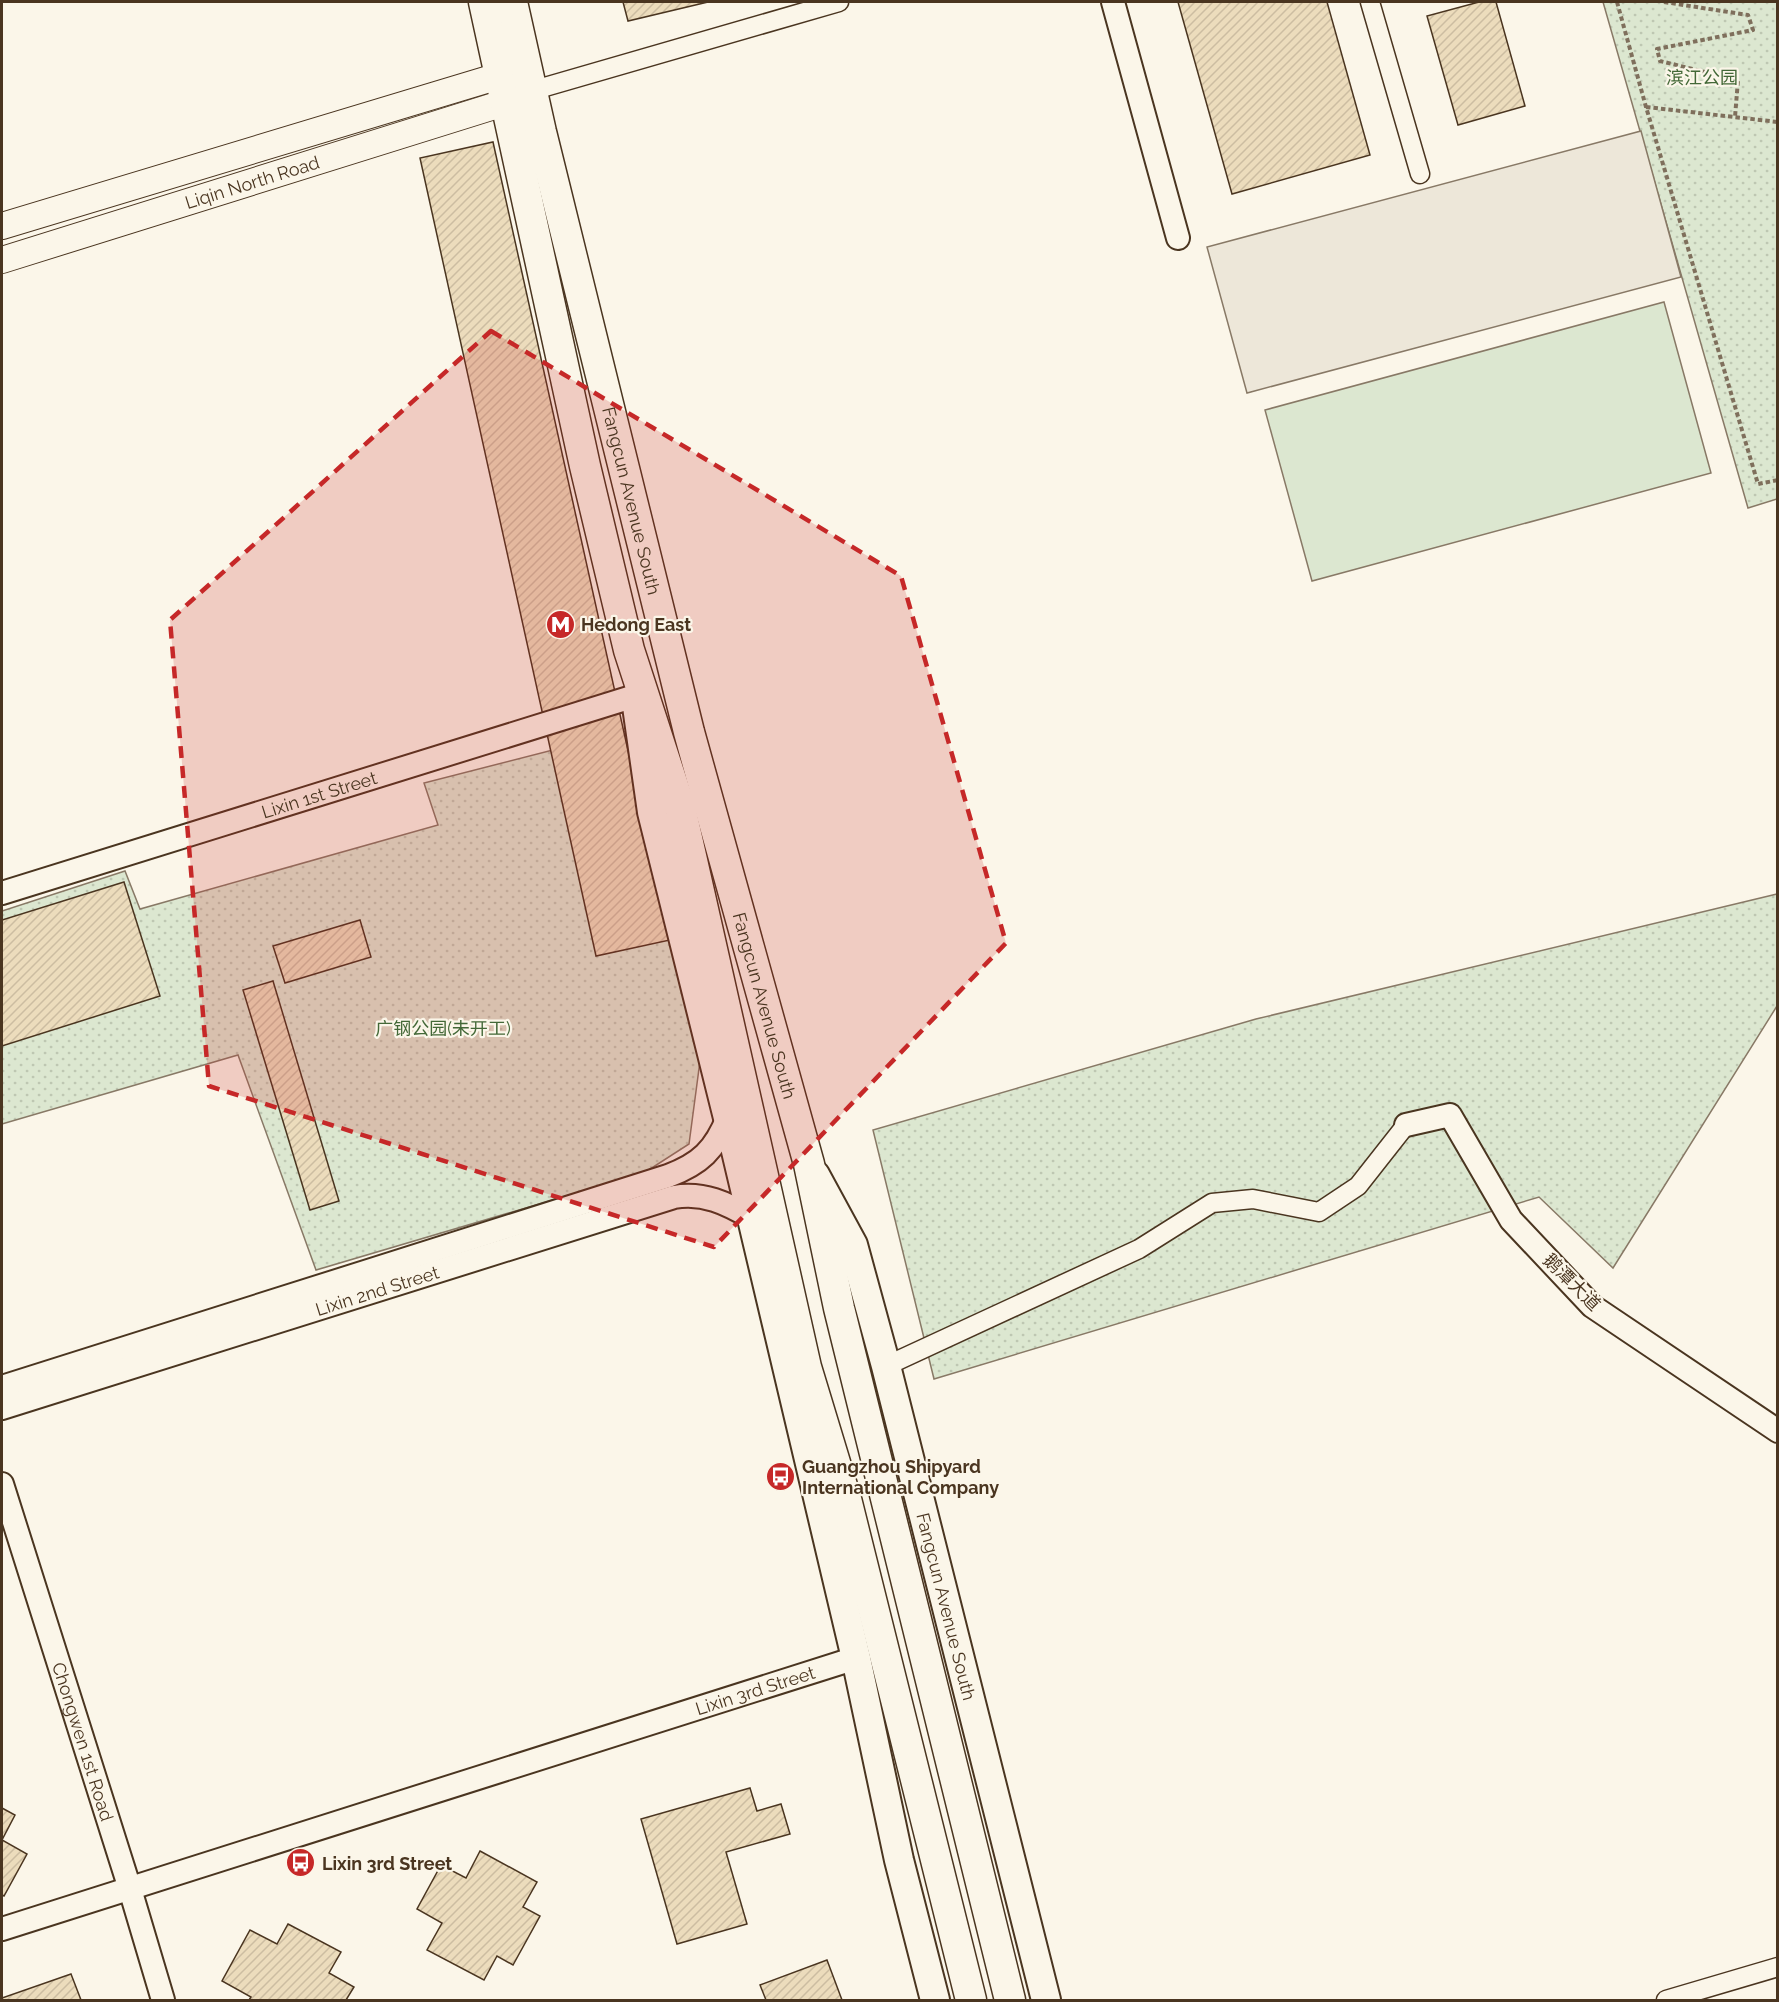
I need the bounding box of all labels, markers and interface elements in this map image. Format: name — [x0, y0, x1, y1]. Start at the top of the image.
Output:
park label: 滨江公园 — [1666, 67, 1738, 88]
street label: Liqin North Road — [182, 151, 322, 213]
street label: Fangcun Avenue South — [599, 405, 665, 597]
metro station icon: Hedong East — [544, 608, 576, 640]
place label: Hedong East — [581, 614, 691, 635]
street label: Lixin 1st Street — [259, 767, 379, 822]
street label: Fangcun Avenue South — [729, 910, 801, 1101]
park label: 广钢公园(未开工) — [375, 1018, 511, 1039]
street label: 鹅潭大道 — [1539, 1249, 1605, 1315]
street label: Lixin 2nd Street — [313, 1261, 441, 1319]
place label: Guangzhou Shipyard International Company — [802, 1456, 999, 1498]
bus stop icon: Guangzhou Shipyard International Company — [765, 1460, 797, 1492]
street label: Fangcun Avenue South — [913, 1510, 980, 1702]
street label: Chongwen 1st Road — [48, 1659, 118, 1823]
street label: Lixin 3rd Street — [693, 1661, 817, 1719]
bus stop icon: Lixin 3rd Street — [285, 1847, 317, 1879]
place label: Lixin 3rd Street — [322, 1853, 452, 1874]

